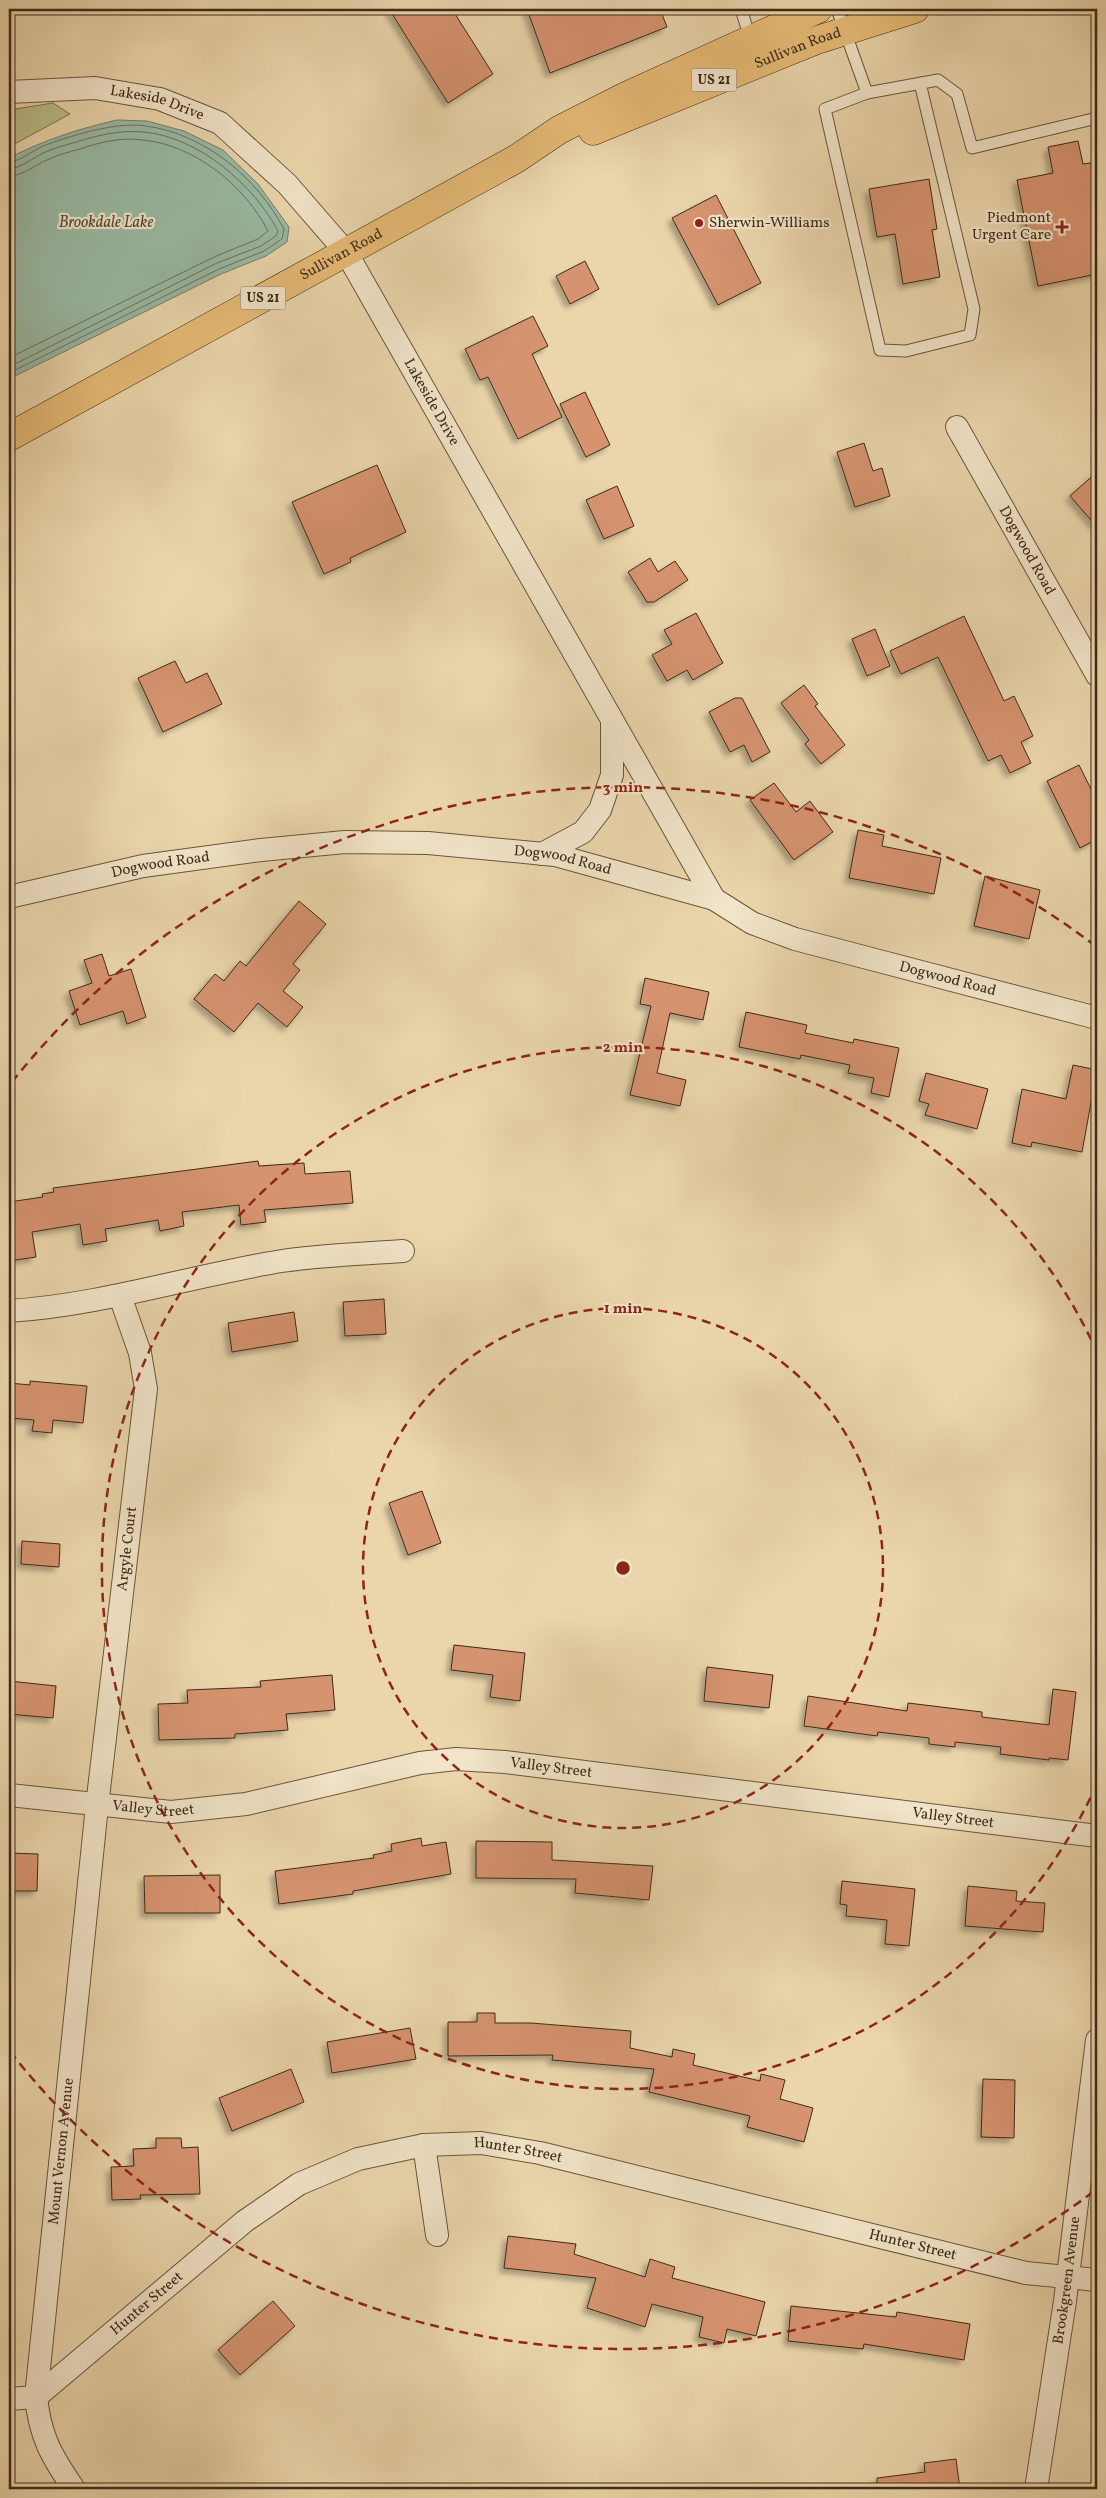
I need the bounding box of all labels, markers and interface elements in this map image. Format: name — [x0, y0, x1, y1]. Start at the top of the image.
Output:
street label: Sullivan Road — [751, 22, 844, 75]
road number: US 21 — [692, 68, 736, 92]
street label: Lakeside Drive — [108, 80, 207, 126]
place label: Piedmont Urgent Care — [972, 208, 1051, 246]
water label: Brookdale Lake — [59, 212, 153, 234]
place label: Sherwin-Williams — [709, 213, 830, 234]
marker: Sherwin-Williams — [693, 217, 705, 229]
marker: Piedmont Urgent Care — [1055, 220, 1069, 234]
street label: Sullivan Road — [296, 224, 387, 286]
road number: US 21 — [240, 286, 286, 310]
street label: Lakeside Drive — [398, 355, 465, 450]
street label: Dogwood Road — [993, 502, 1060, 599]
text: 3 min — [603, 778, 643, 799]
street label: Dogwood Road — [513, 841, 614, 881]
street label: Dogwood Road — [109, 847, 211, 884]
street label: Dogwood Road — [897, 956, 998, 1002]
text: 2 min — [603, 1038, 643, 1059]
text: 1 min — [604, 1299, 642, 1320]
street label: Argyle Court — [112, 1505, 143, 1592]
centre of rings — [614, 1559, 632, 1577]
street label: Valley Street — [509, 1752, 593, 1783]
street label: Valley Street — [111, 1795, 195, 1823]
street label: Valley Street — [911, 1802, 995, 1834]
street label: Mount Vernon Avenue — [43, 2077, 79, 2226]
street label: Hunter Street — [473, 2132, 564, 2169]
street label: Brookgreen Avenue — [1048, 2215, 1086, 2346]
street label: Hunter Street — [867, 2224, 959, 2266]
street label: Hunter Street — [106, 2267, 188, 2341]

